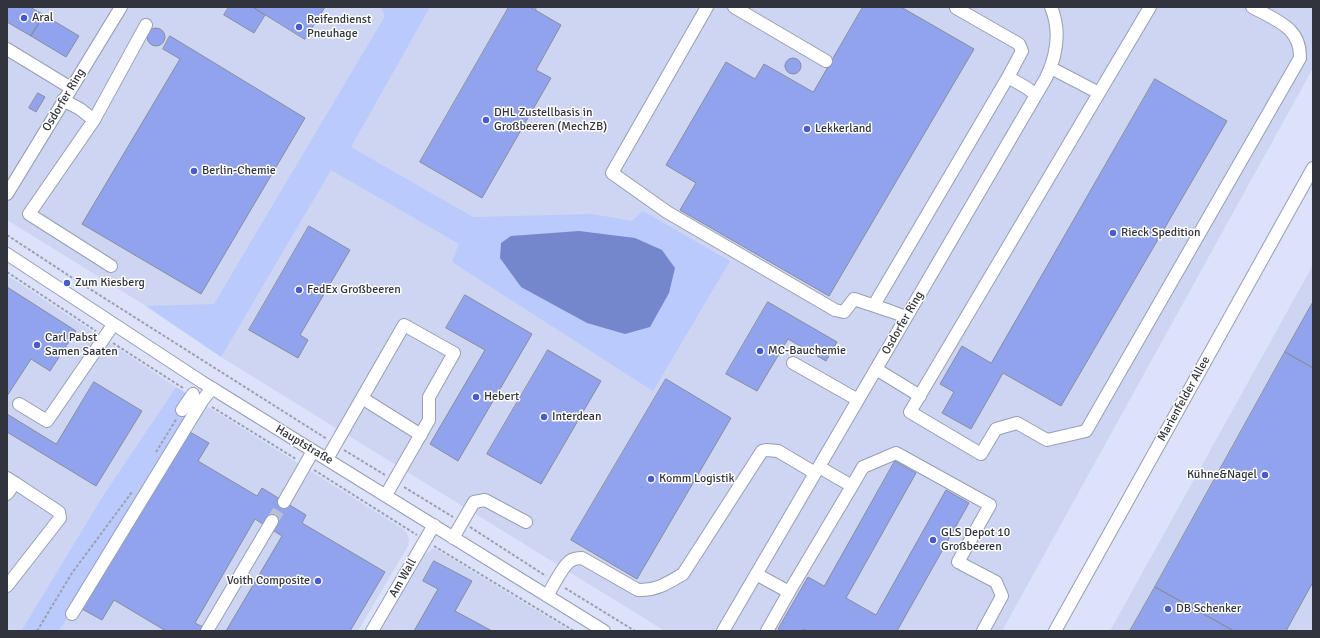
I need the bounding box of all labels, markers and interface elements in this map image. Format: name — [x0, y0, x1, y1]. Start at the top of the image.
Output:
place label: Aral — [32, 11, 53, 25]
marker: Aral — [19, 13, 29, 23]
place label: Reifendienst Pneuhage — [307, 13, 371, 41]
marker: Reifendienst Pneuhage — [294, 22, 304, 32]
street label: Osdorfer Ring — [40, 66, 88, 134]
place label: DHL Zustellbasis in Großbeeren (MechZB) — [494, 106, 607, 134]
marker: DHL Zustellbasis in Großbeeren (MechZB) — [481, 115, 491, 125]
place label: Lekkerland — [815, 122, 872, 136]
marker: Lekkerland — [802, 124, 812, 134]
place label: Berlin-Chemie — [202, 164, 276, 178]
marker: Berlin-Chemie — [189, 166, 199, 176]
place label: Rieck Spedition — [1121, 226, 1201, 240]
marker: Rieck Spedition — [1108, 228, 1118, 238]
place label: Zum Kiesberg — [75, 276, 145, 290]
marker: Zum Kiesberg — [62, 278, 72, 288]
place label: FedEx Großbeeren — [307, 283, 401, 297]
marker: FedEx Großbeeren — [294, 285, 304, 295]
street label: Osdorfer Ring — [879, 289, 927, 357]
place label: Carl Pabst Samen Saaten — [45, 331, 118, 359]
marker: Carl Pabst Samen Saaten — [32, 340, 42, 350]
place label: MC-Bauchemie — [768, 344, 846, 358]
marker: MC-Bauchemie — [755, 346, 765, 356]
street label: Marienfelder Allee — [1155, 354, 1213, 444]
place label: Hebert — [484, 390, 519, 404]
marker: Hebert — [471, 392, 481, 402]
place label: Interdean — [552, 410, 601, 424]
marker: Interdean — [539, 412, 549, 422]
street label: Hauptstraße — [273, 422, 335, 468]
place label: Kühne&Nagel — [1187, 468, 1257, 482]
marker: Kühne&Nagel — [1260, 470, 1270, 480]
place label: Komm Logistik — [659, 472, 735, 486]
marker: Komm Logistik — [646, 474, 656, 484]
place label: GLS Depot 10 Großbeeren — [941, 526, 1010, 554]
marker: GLS Depot 10 Großbeeren — [928, 535, 938, 545]
street label: Am Wall — [386, 556, 420, 600]
place label: Voith Composite — [227, 574, 310, 588]
marker: Voith Composite — [313, 576, 323, 586]
place label: DB Schenker — [1176, 602, 1241, 616]
marker: DB Schenker — [1163, 604, 1173, 614]

